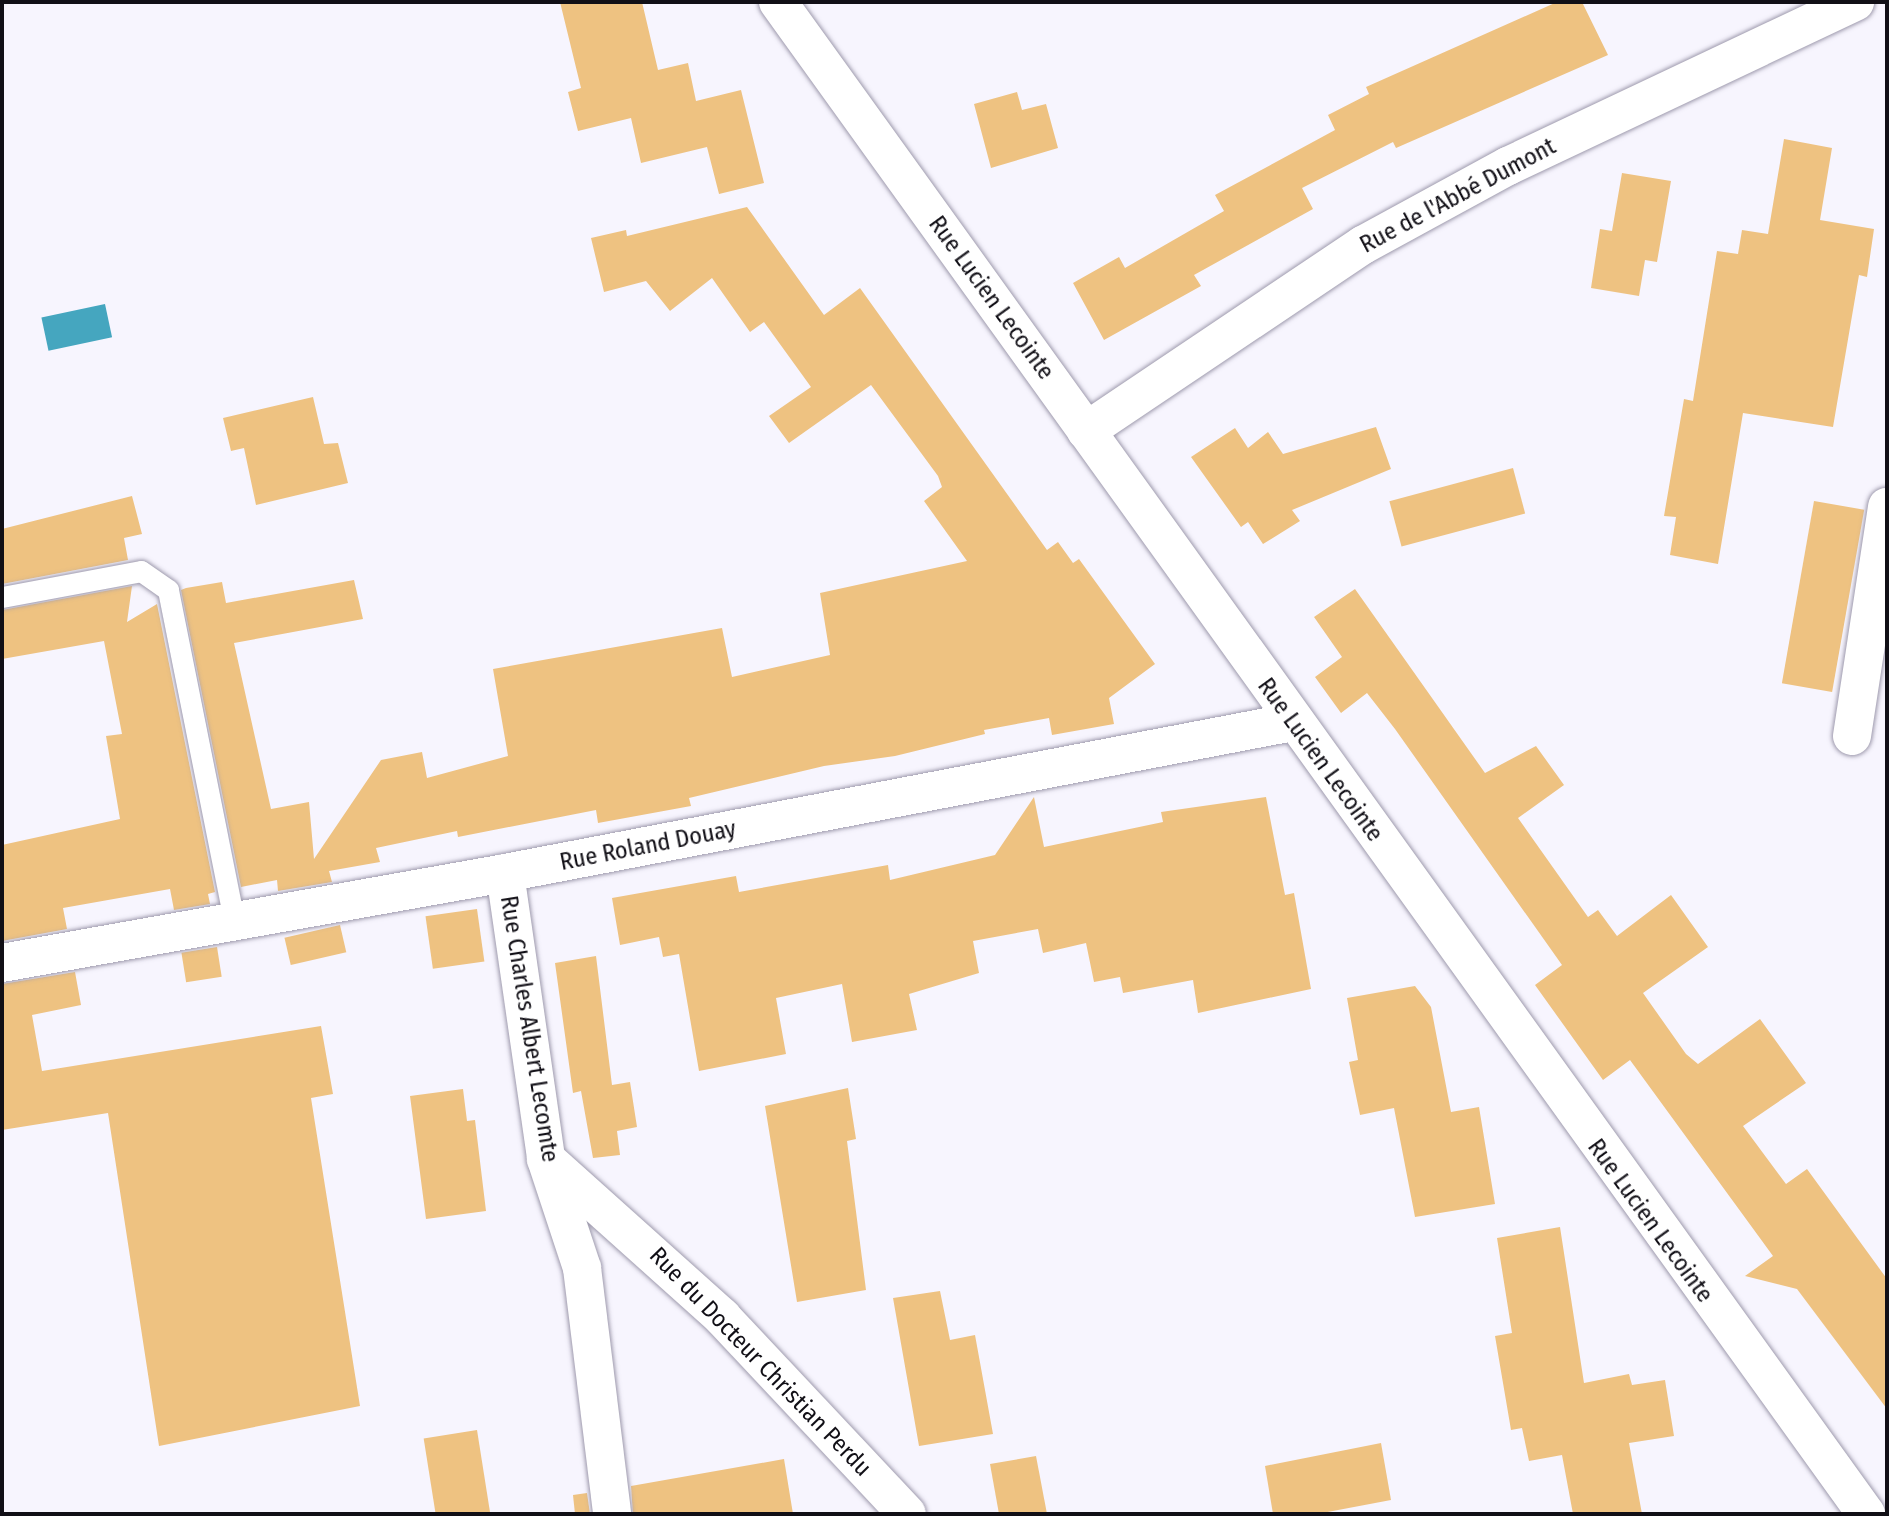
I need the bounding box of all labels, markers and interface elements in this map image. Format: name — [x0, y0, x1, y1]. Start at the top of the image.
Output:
street label: Rue de l'Abbé Dumont — [1355, 132, 1561, 260]
street label: Rue Lucien Lecointe — [922, 211, 1060, 385]
street label: Rue Lucien Lecointe — [1251, 673, 1389, 847]
street label: Rue Roland Douay — [557, 815, 739, 877]
street label: Rue Charles Albert Lecomte — [494, 894, 564, 1164]
street label: Rue Lucien Lecointe — [1581, 1134, 1719, 1308]
street label: Rue du Docteur Christian Perdu — [643, 1242, 877, 1482]

